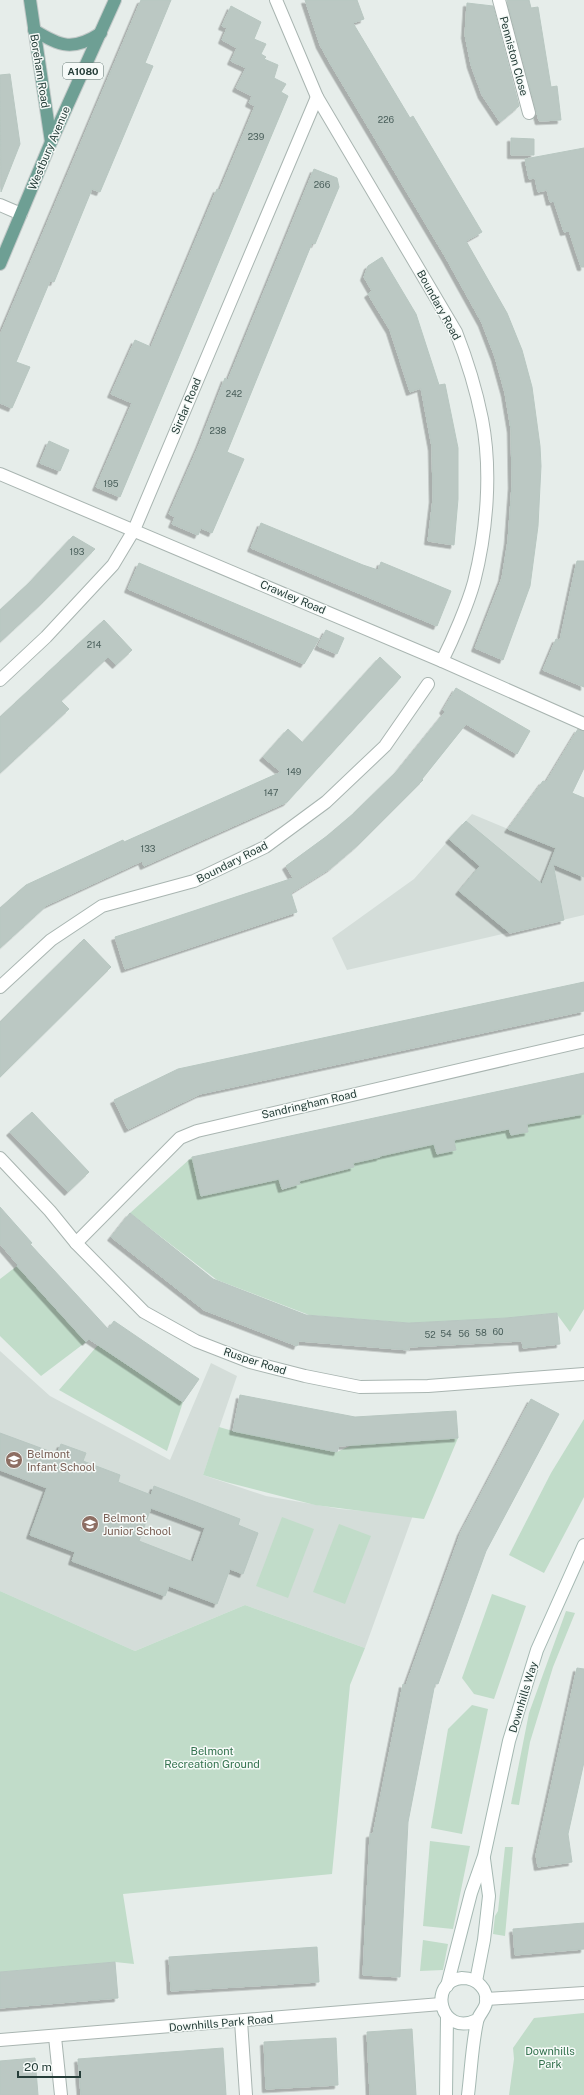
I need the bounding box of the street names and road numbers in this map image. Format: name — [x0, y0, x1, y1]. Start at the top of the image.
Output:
street label: Penniston Close — [498, 15, 530, 97]
street label: Boreham Road — [28, 33, 52, 109]
road number: A1080 — [63, 63, 103, 79]
street label: Westbury Avenue — [26, 104, 72, 192]
street label: Boundary Road — [415, 268, 463, 342]
street label: Sirdar Road — [169, 376, 203, 436]
street label: Crawley Road — [258, 578, 328, 616]
street label: Boundary Road — [194, 839, 270, 885]
street label: Sandringham Road — [260, 1087, 358, 1121]
street label: Rusper Road — [222, 1345, 288, 1377]
street label: Downhills Way — [506, 1660, 540, 1734]
street label: Downhills Park Road — [168, 2012, 274, 2034]

